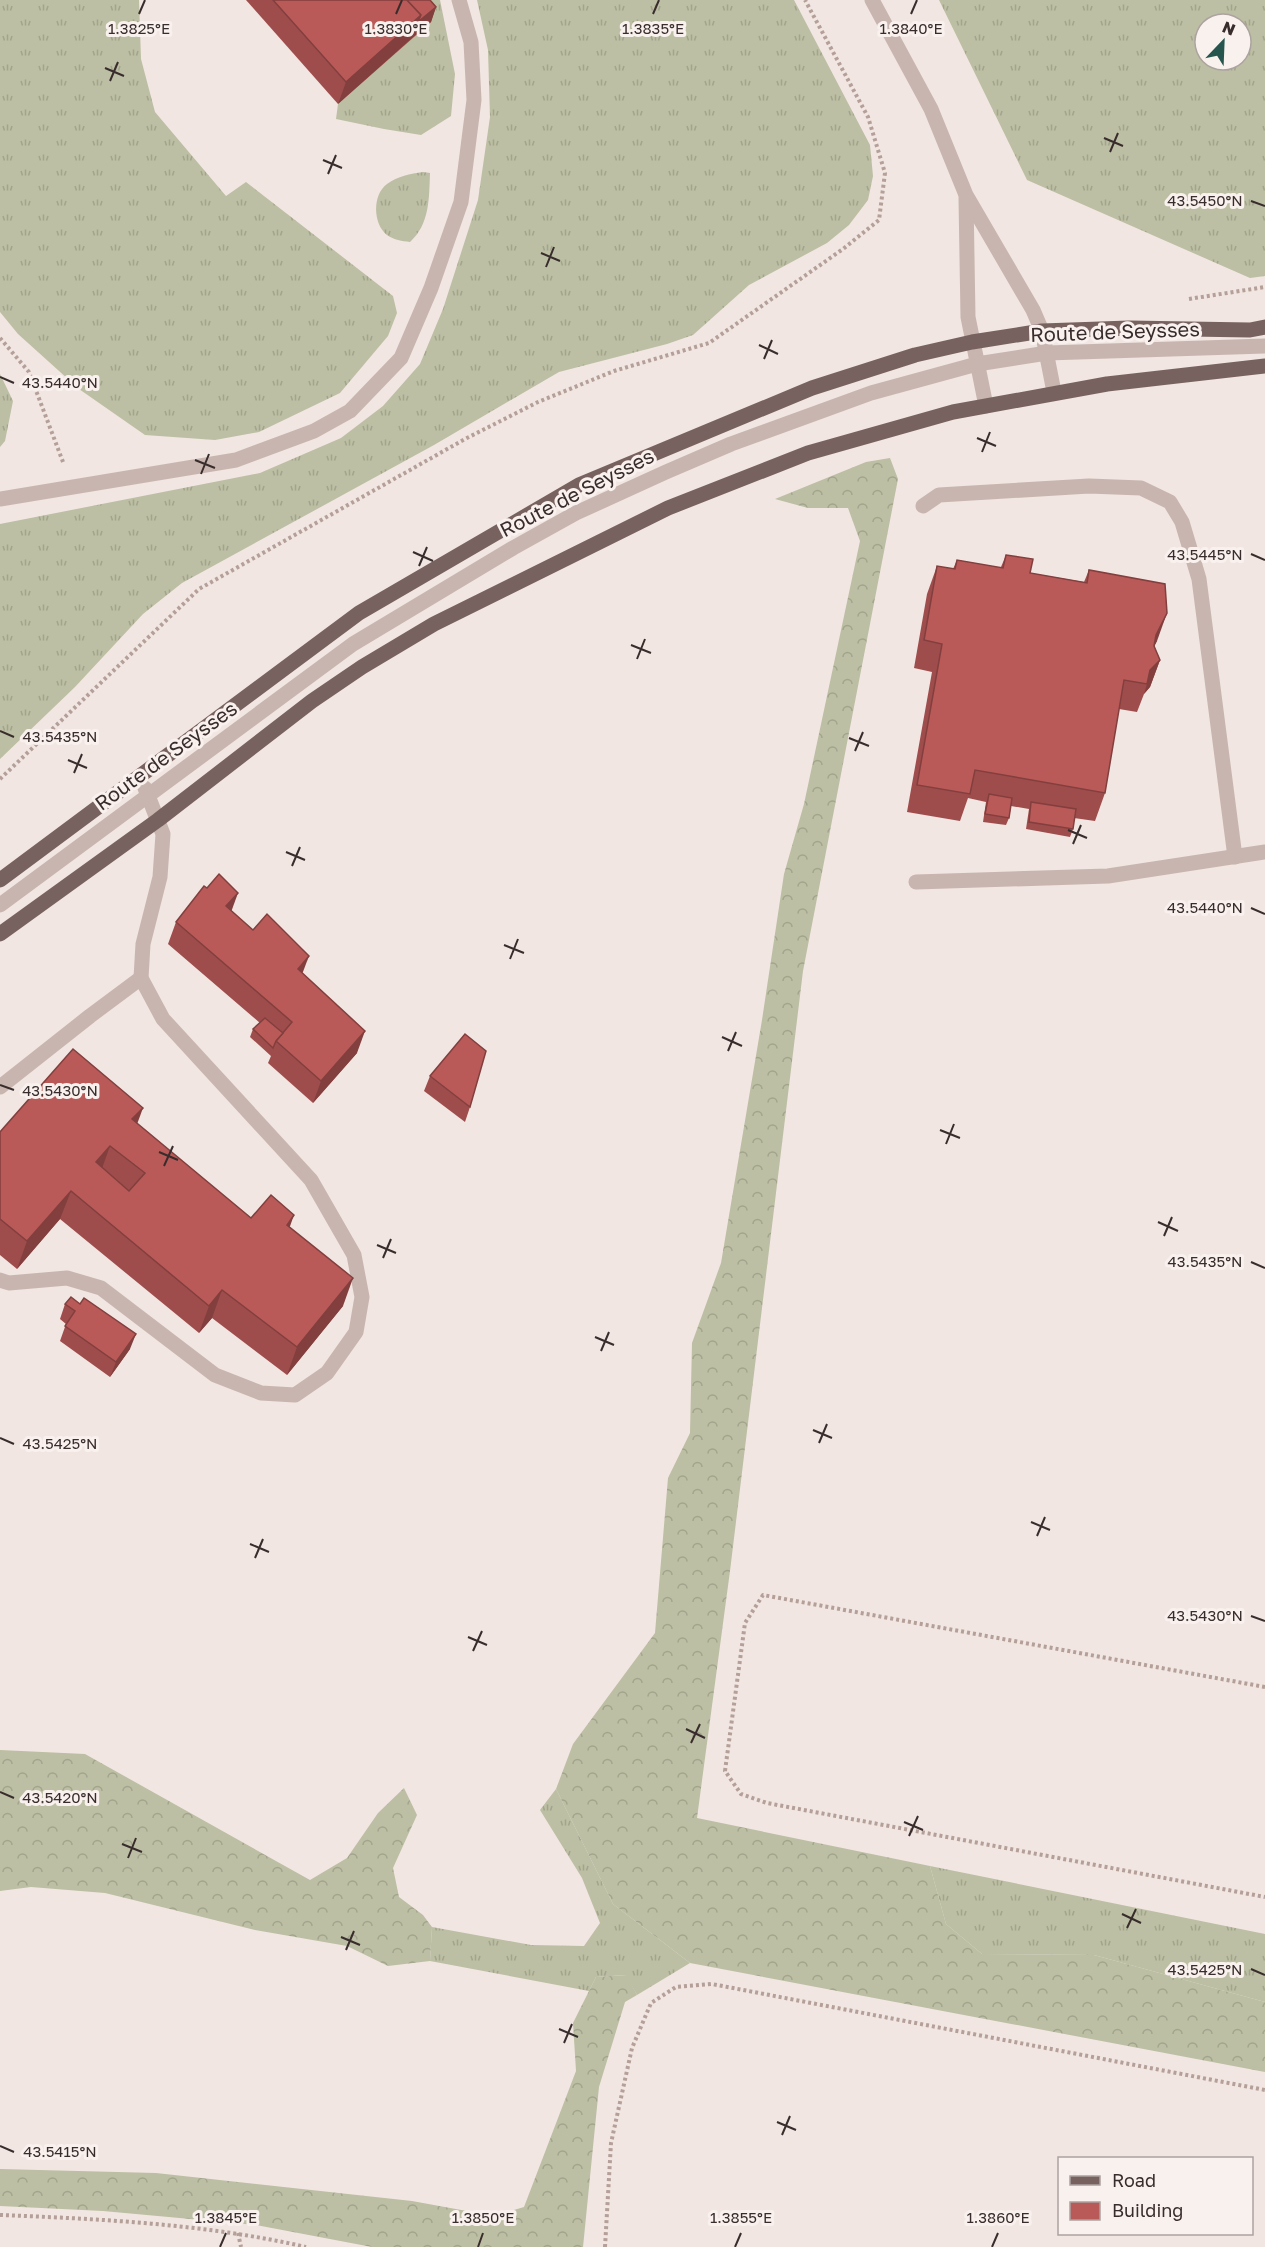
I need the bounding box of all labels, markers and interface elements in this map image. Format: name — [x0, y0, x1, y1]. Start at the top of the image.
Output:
north arrow — [1193, 12, 1253, 72]
text: N — [1219, 17, 1238, 40]
text: 1.3825°E — [108, 19, 170, 37]
text: 1.3830°E — [365, 19, 427, 37]
text: 1.3835°E — [622, 19, 684, 37]
text: 1.3840°E — [879, 19, 943, 37]
text: 43.5450°N — [1167, 191, 1243, 209]
street label: Route de Seysses — [1030, 316, 1200, 346]
text: 43.5440°N — [22, 373, 98, 391]
street label: Route de Seysses — [496, 443, 658, 541]
text: 43.5445°N — [1167, 545, 1243, 563]
street label: Route de Seysses — [90, 696, 241, 815]
text: 43.5435°N — [22, 727, 98, 745]
text: 43.5440°N — [1167, 898, 1243, 916]
text: 43.5430°N — [22, 1081, 98, 1099]
text: 43.5435°N — [1167, 1252, 1243, 1270]
text: 43.5425°N — [23, 1434, 97, 1452]
text: 43.5430°N — [1167, 1606, 1243, 1624]
text: 43.5420°N — [22, 1788, 98, 1806]
text: 43.5425°N — [1168, 1960, 1242, 1978]
text: 43.5415°N — [23, 2142, 97, 2160]
legend — [1058, 2157, 1253, 2235]
text: Road — [1112, 2169, 1156, 2191]
text: Building — [1112, 2199, 1183, 2221]
text: 1.3845°E — [195, 2208, 257, 2226]
text: 1.3850°E — [452, 2208, 514, 2226]
text: 1.3855°E — [710, 2208, 772, 2226]
text: 1.3860°E — [966, 2208, 1030, 2226]

